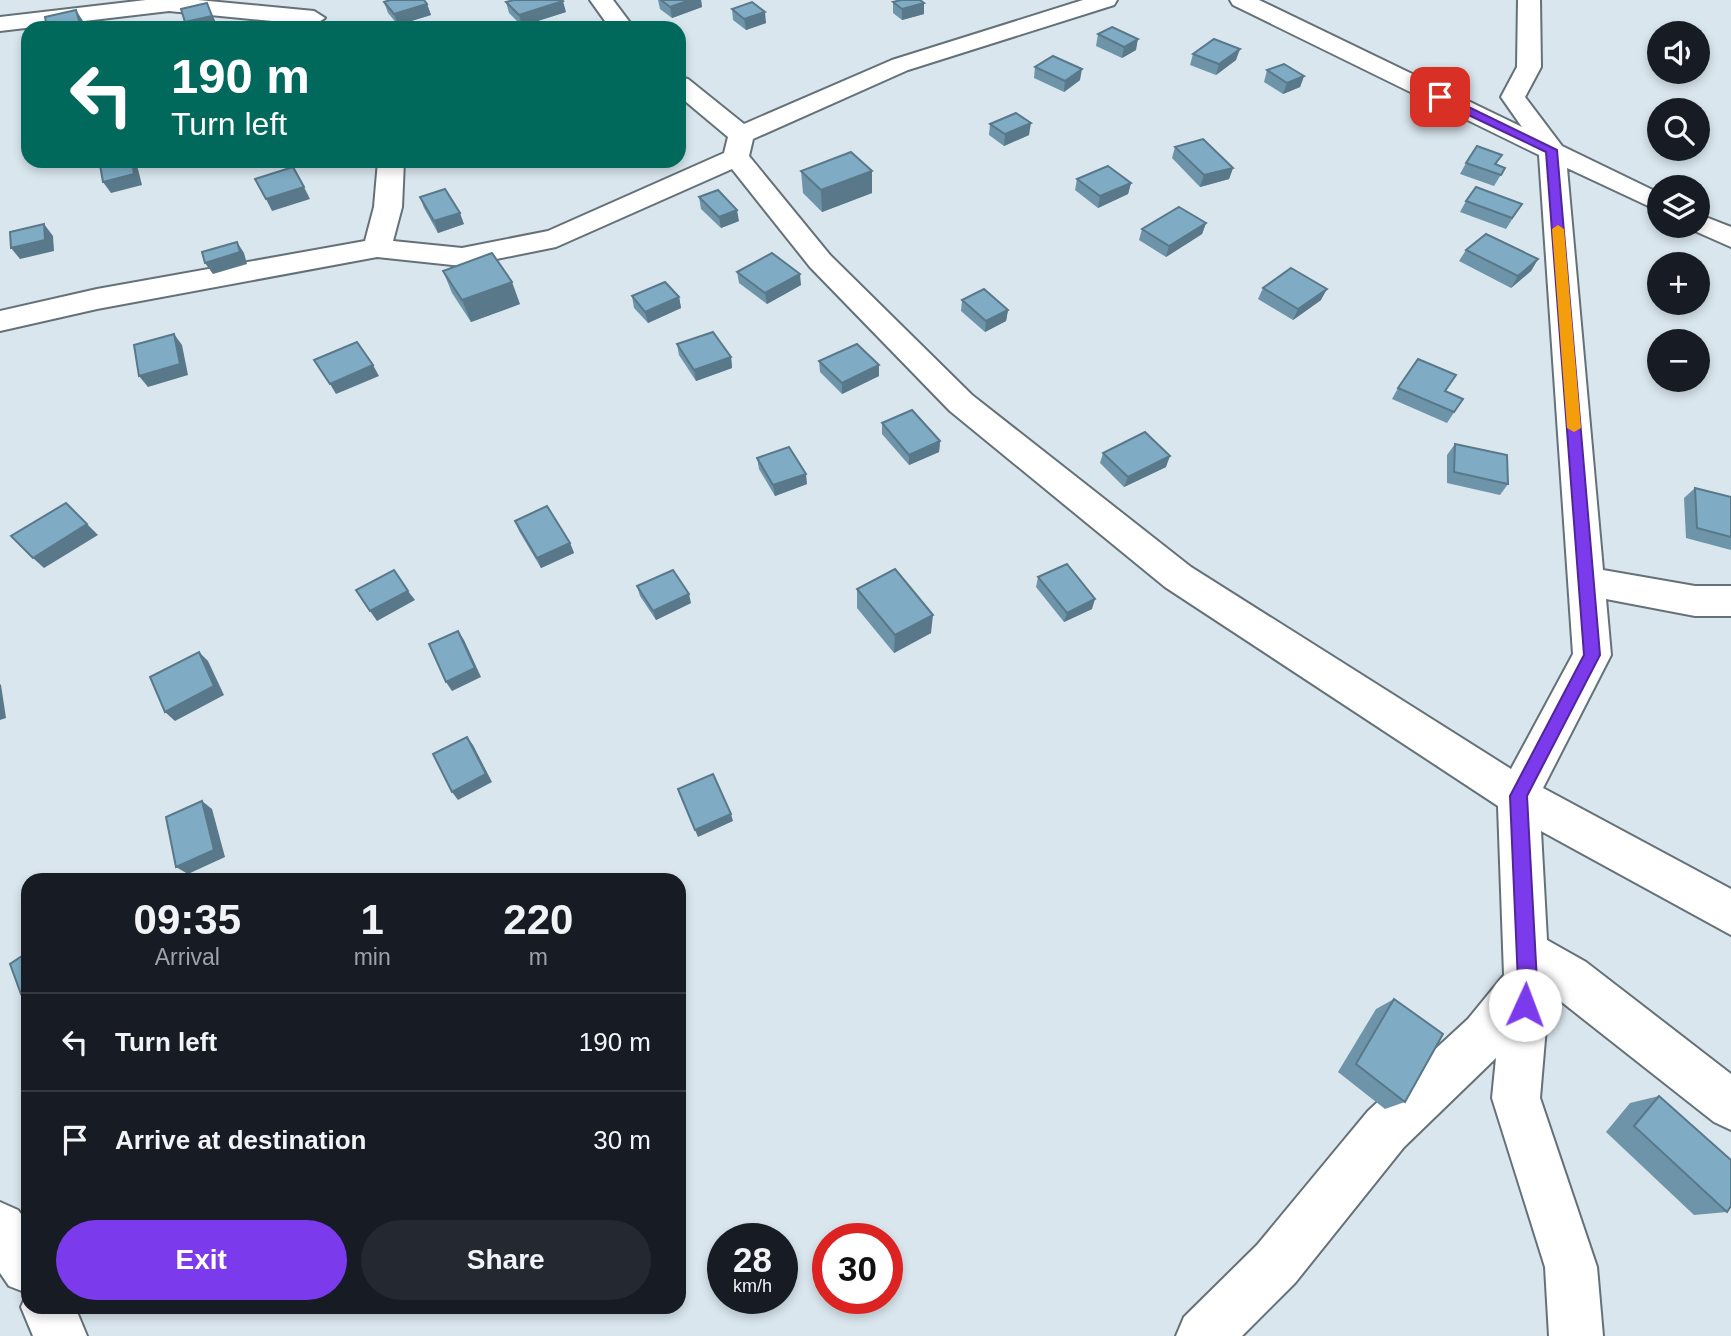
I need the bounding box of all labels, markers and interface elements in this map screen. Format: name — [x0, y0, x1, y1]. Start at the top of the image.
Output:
map controls — [1647, 21, 1710, 392]
button: sound — [1647, 21, 1710, 84]
icon: left — [56, 49, 147, 140]
text: 190 m — [171, 49, 310, 103]
pin — [1410, 67, 1470, 127]
icon: arrive — [1421, 78, 1459, 116]
button: search — [1647, 98, 1710, 161]
text: Turn left — [171, 106, 287, 142]
button: layers — [1647, 175, 1710, 238]
button: + — [1647, 252, 1710, 315]
button: − — [1647, 329, 1710, 392]
text: 09:35 — [134, 896, 241, 943]
text: 1 — [360, 896, 384, 943]
text: 220 — [503, 896, 573, 943]
text: Arrival — [155, 944, 220, 970]
text: min — [354, 944, 391, 970]
text: m — [529, 944, 548, 970]
position arrow — [1488, 968, 1562, 1042]
icon: left — [56, 1023, 94, 1061]
text: Turn left — [115, 1027, 217, 1057]
text: 190 m — [579, 1027, 651, 1057]
icon: arrive — [56, 1121, 94, 1159]
text: Arrive at destination — [115, 1125, 366, 1155]
text: 30 m — [593, 1125, 651, 1155]
button: Exit — [56, 1220, 347, 1300]
button: Share — [361, 1220, 651, 1300]
speed limit sign: 30 — [812, 1223, 903, 1314]
text: 28 — [733, 1240, 772, 1279]
text: km/h — [733, 1276, 772, 1296]

